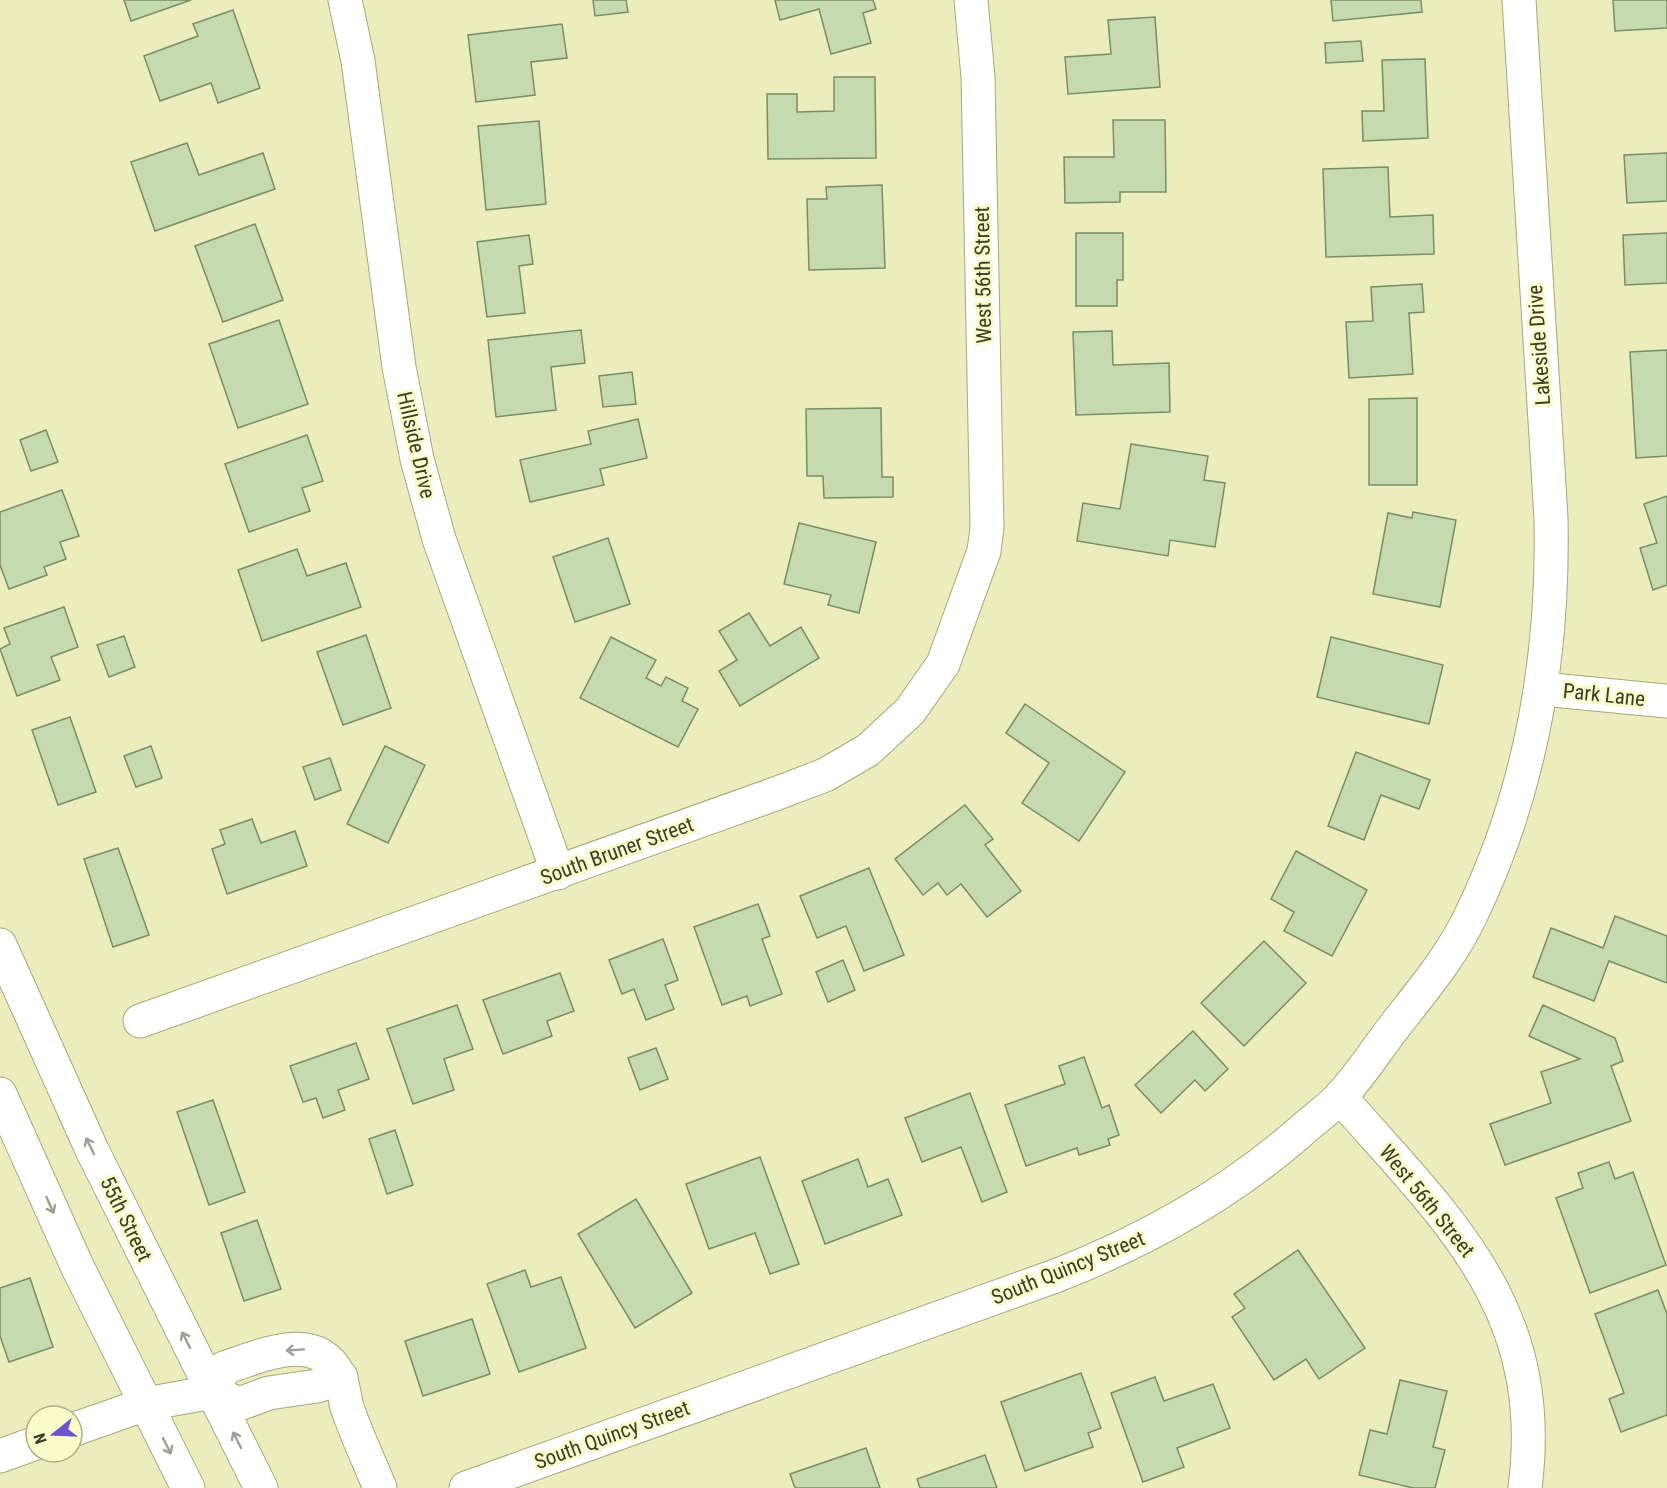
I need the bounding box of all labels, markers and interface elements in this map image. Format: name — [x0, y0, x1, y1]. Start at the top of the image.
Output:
street label: West 56th Street — [970, 206, 996, 344]
street label: Lakeside Drive — [1523, 284, 1555, 406]
street label: Hillside Drive — [392, 389, 440, 501]
street label: Park Lane — [1562, 679, 1646, 711]
street label: South Bruner Street — [537, 812, 697, 890]
one-way arrow — [84, 1138, 96, 1156]
street label: West 56th Street — [1374, 1140, 1480, 1262]
street label: 55th Street — [95, 1173, 157, 1265]
one-way arrow — [44, 1195, 56, 1213]
street label: South Quincy Street — [988, 1226, 1148, 1310]
one-way arrow — [180, 1331, 191, 1349]
one-way arrow — [285, 1345, 305, 1356]
street label: South Quincy Street — [531, 1396, 693, 1474]
north arrow — [24, 1404, 84, 1464]
text: N — [30, 1431, 51, 1446]
one-way arrow — [231, 1431, 242, 1449]
one-way arrow — [161, 1437, 173, 1454]

